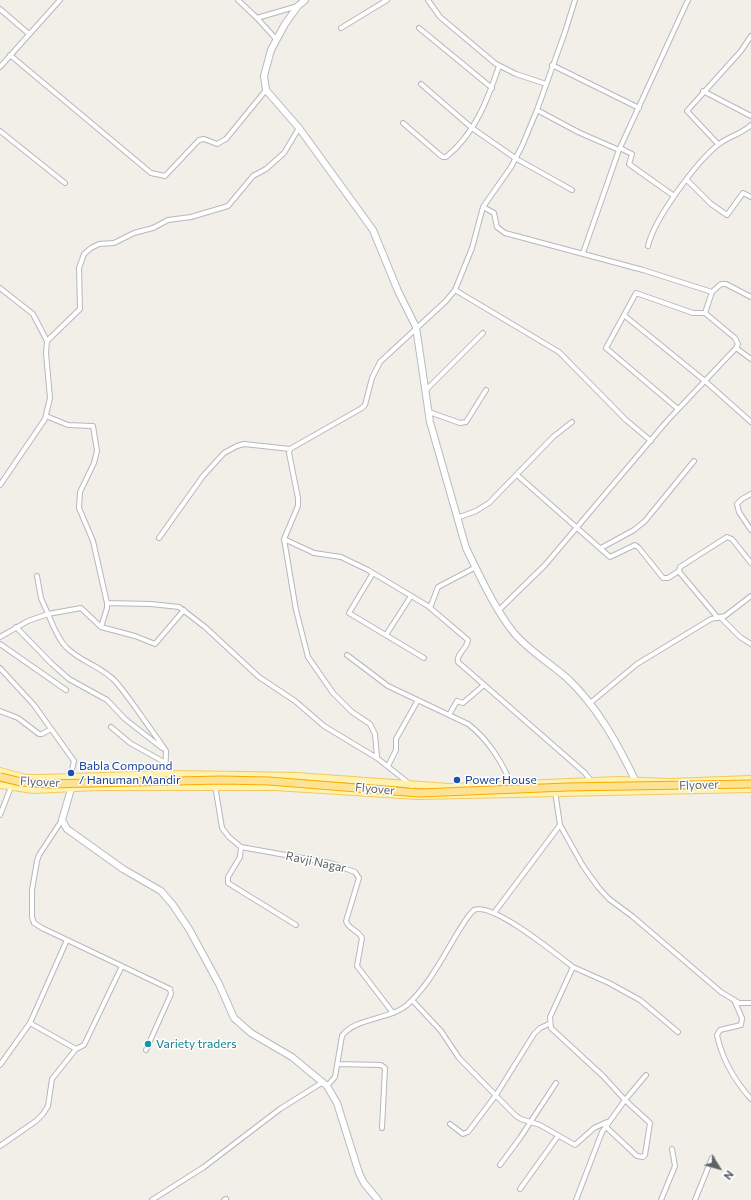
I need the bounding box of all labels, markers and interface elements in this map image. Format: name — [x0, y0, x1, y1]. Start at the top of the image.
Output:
place label: Babla Compound / Hanuman Mandir — [79, 759, 181, 787]
marker: Babla Compound / Hanuman Mandir — [66, 768, 76, 778]
place label: Power House — [465, 773, 537, 787]
street label: Flyover — [20, 774, 60, 790]
marker: Power House — [452, 775, 462, 785]
street label: Flyover — [679, 777, 719, 793]
street label: Flyover — [354, 780, 396, 798]
street label: Ravji Nagar — [284, 849, 348, 875]
place label: Variety traders — [156, 1037, 237, 1051]
marker: Variety traders — [143, 1039, 153, 1049]
north arrow — [699, 1148, 739, 1188]
text: N — [721, 1168, 737, 1183]

